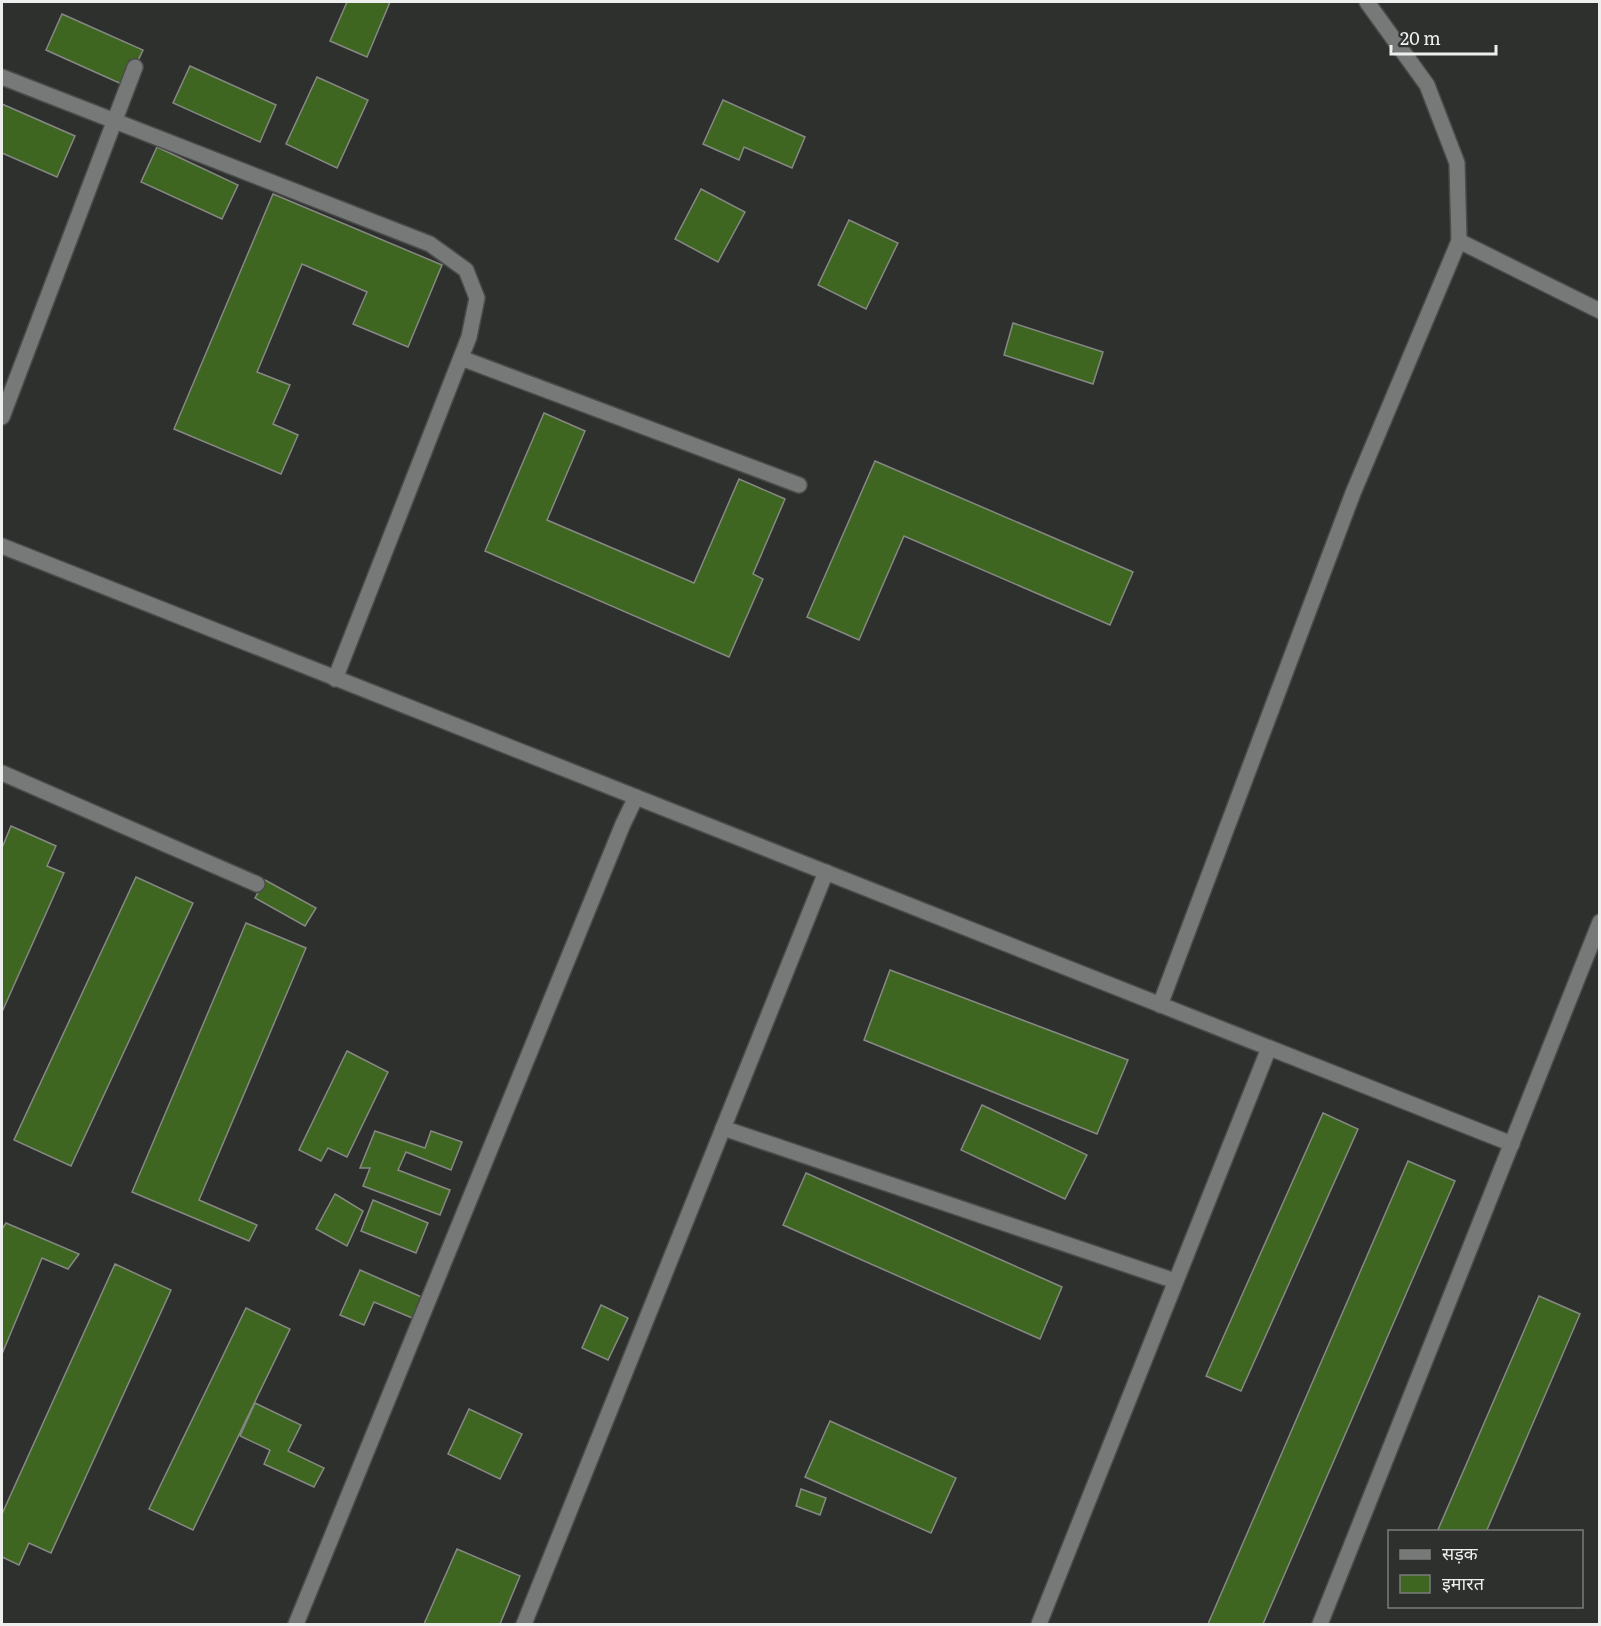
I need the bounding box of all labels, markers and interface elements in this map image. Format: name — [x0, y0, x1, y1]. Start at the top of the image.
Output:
scale bar — [1391, 18, 1496, 56]
text: 20 m — [1400, 24, 1441, 51]
legend — [1388, 1530, 1583, 1608]
text: सड़क — [1442, 1539, 1479, 1566]
text: इमारत — [1442, 1569, 1485, 1596]

